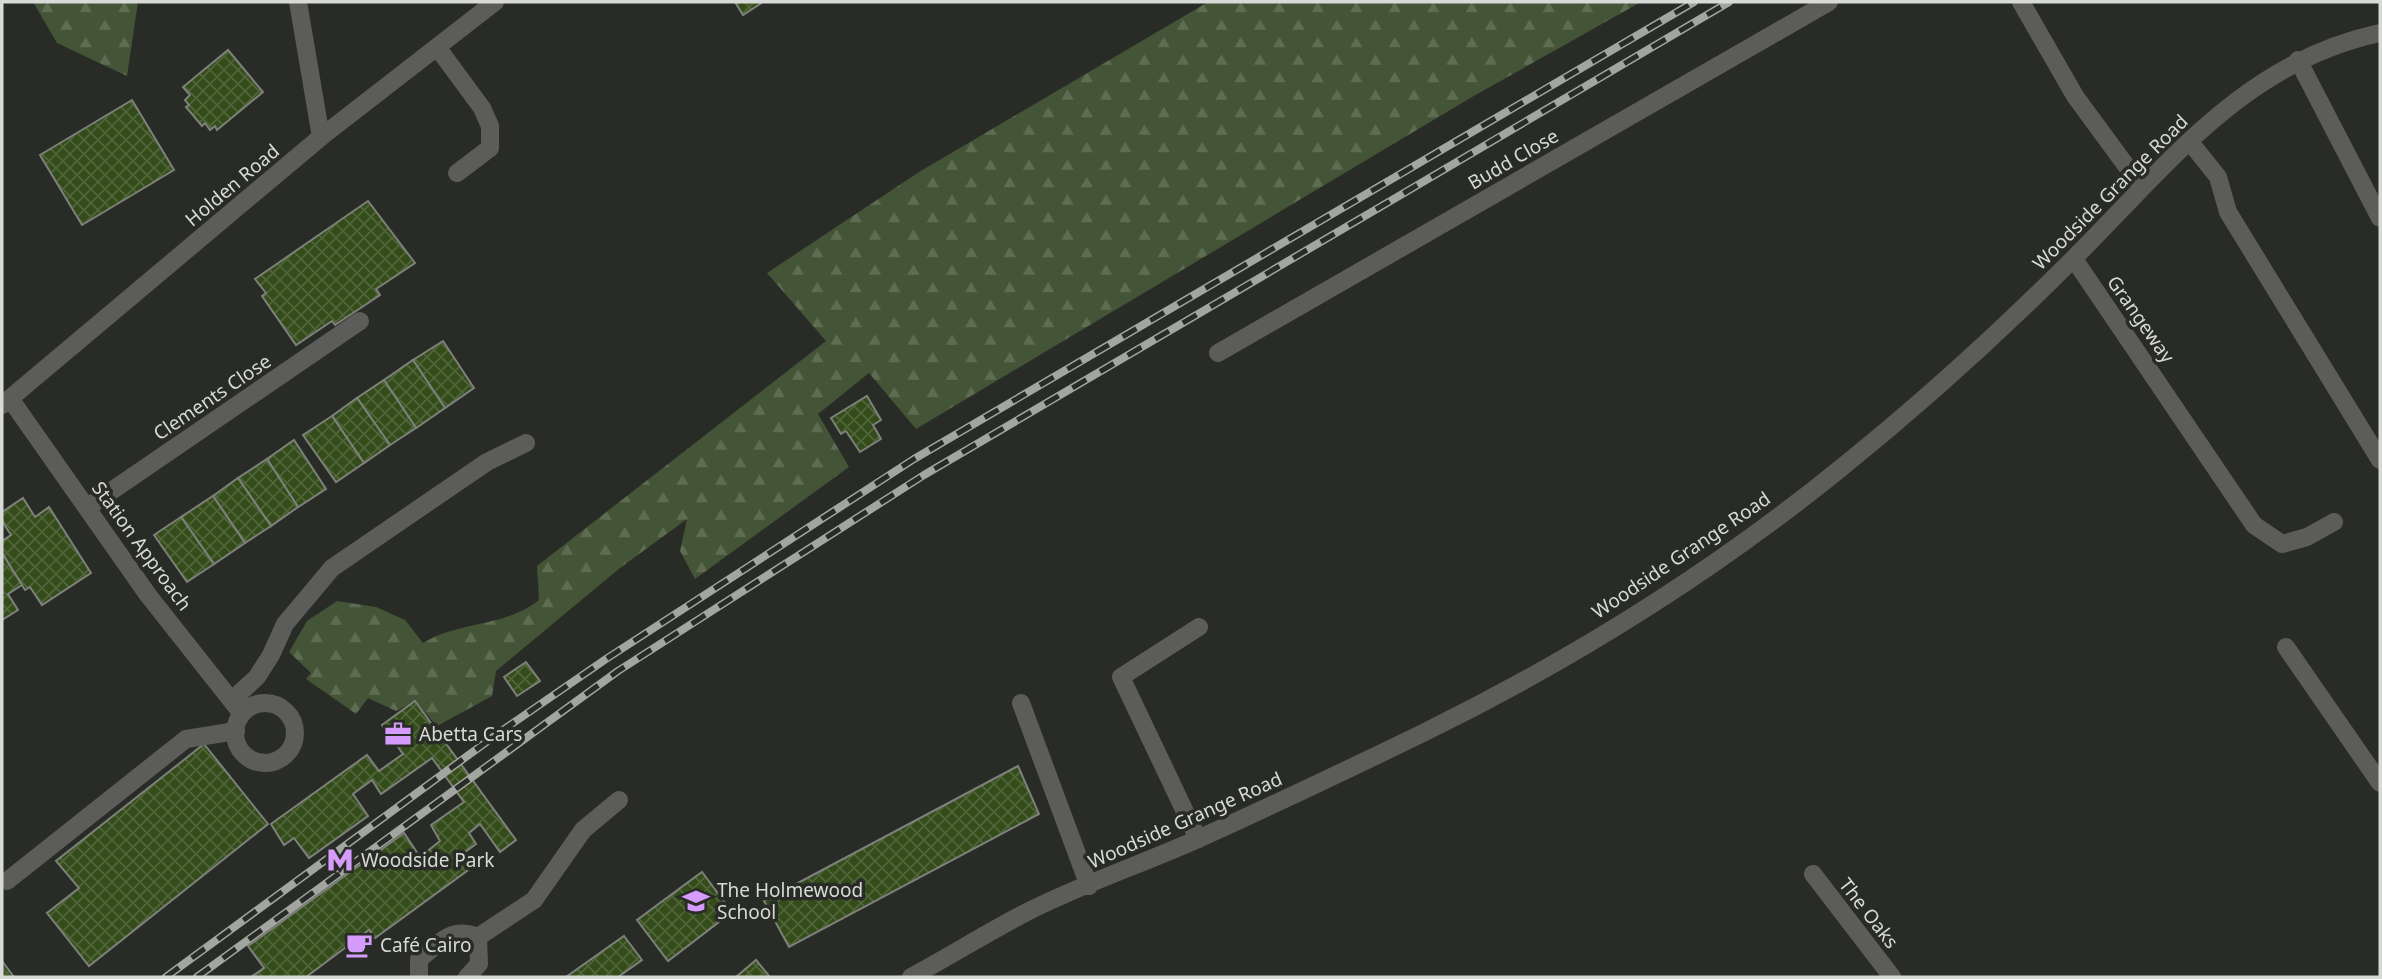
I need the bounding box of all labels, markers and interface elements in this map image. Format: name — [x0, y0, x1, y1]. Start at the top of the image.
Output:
street label: Woodside Grange Road — [2027, 109, 2193, 275]
street label: Budd Close — [1463, 123, 1563, 195]
street label: Holden Road — [180, 138, 284, 232]
street label: Grangeway — [2101, 270, 2181, 368]
street label: Clements Close — [148, 348, 276, 446]
street label: Station Approach — [86, 476, 198, 616]
street label: Woodside Grange Road — [1587, 486, 1775, 624]
office icon: Abetta Cars — [383, 719, 413, 749]
place label: Abetta Cars — [419, 721, 522, 747]
street label: Woodside Grange Road — [1084, 765, 1286, 875]
metro station icon: Woodside Park — [325, 845, 355, 875]
place label: Woodside Park — [361, 847, 494, 873]
street label: The Oaks — [1833, 872, 1905, 954]
place label: The Holmewood School — [717, 877, 863, 925]
school or university icon: The Holmewood School — [681, 886, 711, 916]
cafe icon: Café Cairo — [344, 930, 374, 960]
place label: Café Cairo — [380, 932, 471, 958]

